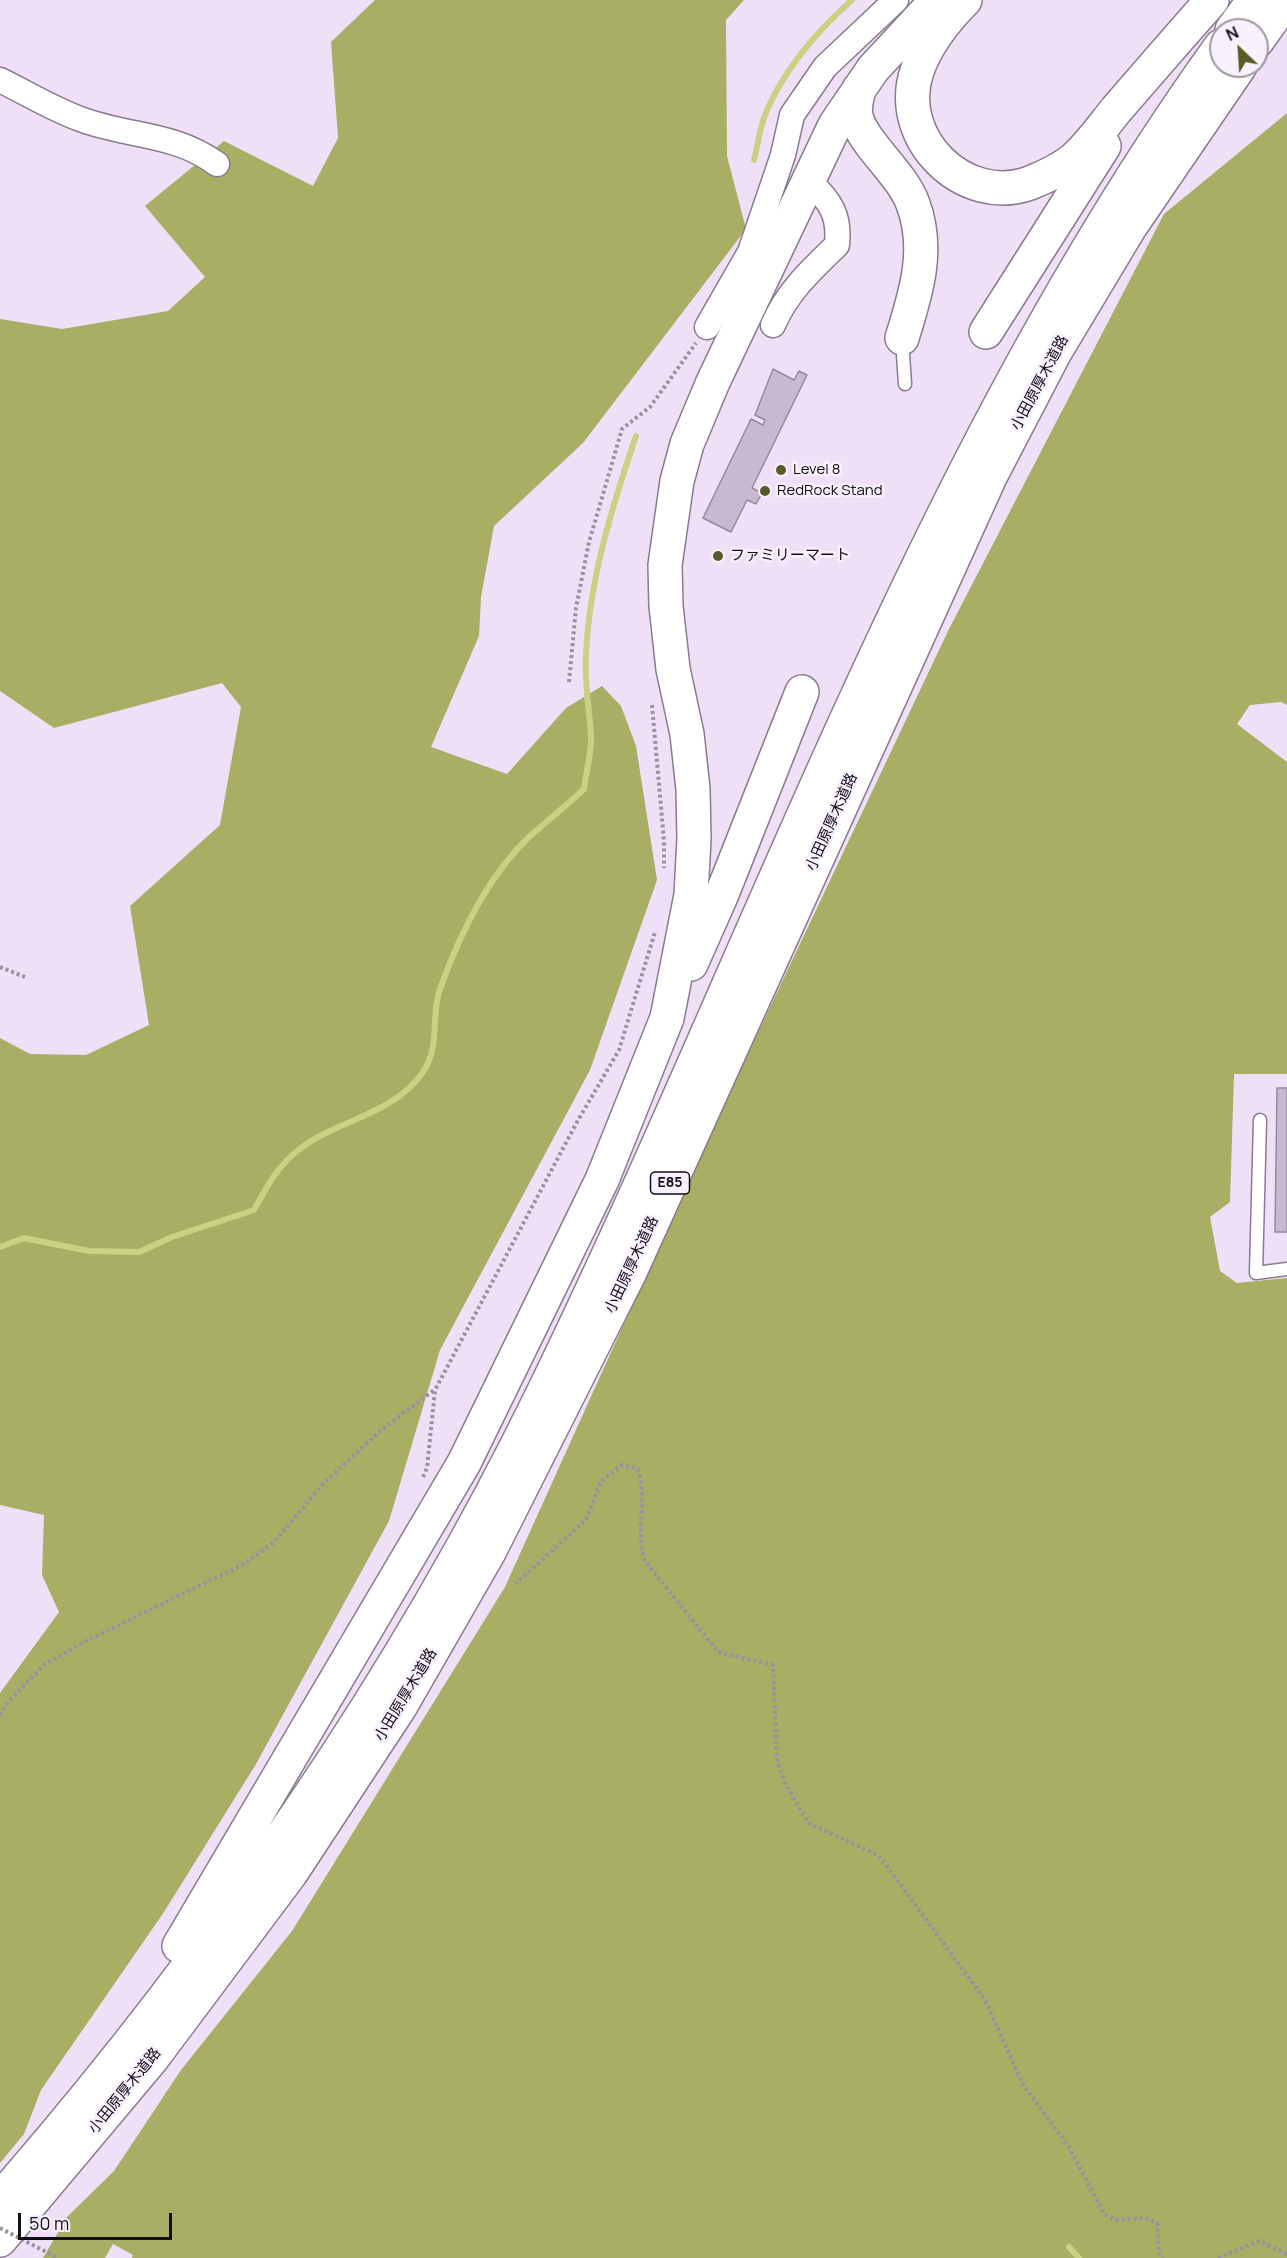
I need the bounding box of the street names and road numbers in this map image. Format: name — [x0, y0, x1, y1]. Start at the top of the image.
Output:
street label: 小田原厚木道路 — [1007, 332, 1073, 434]
street label: 小田原厚木道路 — [802, 770, 862, 874]
road number: E85 — [650, 1172, 690, 1194]
street label: 小田原厚木道路 — [602, 1214, 662, 1316]
street label: 小田原厚木道路 — [371, 1645, 441, 1745]
street label: 小田原厚木道路 — [85, 2045, 165, 2137]

